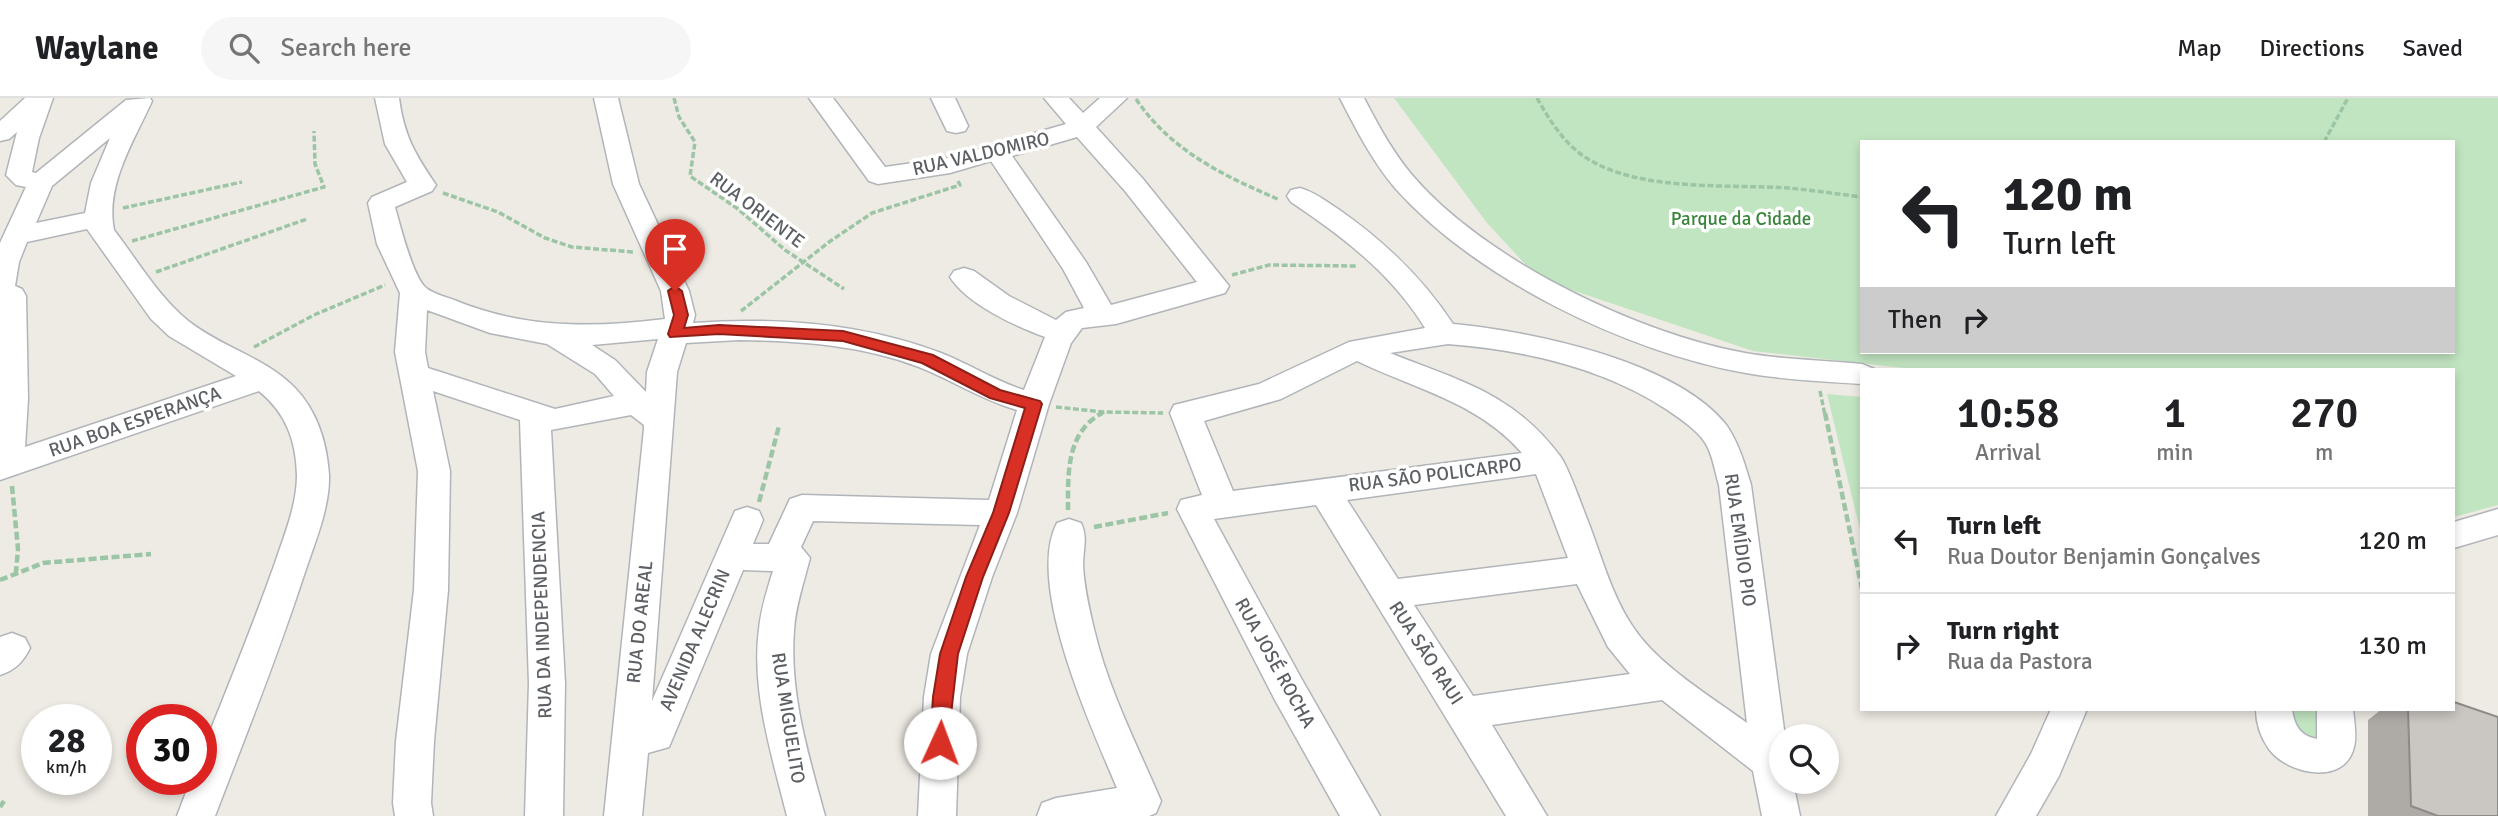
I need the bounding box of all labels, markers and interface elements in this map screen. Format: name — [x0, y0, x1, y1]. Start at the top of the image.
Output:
search box — [201, 17, 691, 80]
text: Waylane — [35, 28, 159, 69]
icon: search — [225, 29, 263, 67]
text: Search here — [281, 32, 412, 64]
text: Map — [2177, 33, 2222, 63]
text: Directions — [2260, 33, 2365, 63]
text: Saved — [2403, 33, 2463, 63]
street label: RUA VALDOMIRO — [910, 127, 1052, 181]
text: 120 m — [2003, 164, 2133, 224]
street label: RUA ORIENTE — [705, 167, 809, 253]
icon: left — [1888, 168, 1979, 259]
park label: Parque da Cidade — [1671, 207, 1811, 231]
pin — [645, 219, 705, 291]
text: Turn left — [2003, 224, 2116, 263]
icon: arrive — [656, 230, 694, 268]
icon: right — [1956, 301, 1994, 339]
text: Then — [1888, 304, 1942, 336]
street label: RUA BOA ESPERANÇA — [46, 381, 225, 463]
text: 10:58 — [1957, 388, 2059, 439]
text: 1 — [2163, 388, 2186, 439]
text: 270 — [2290, 388, 2358, 439]
text: Arrival — [1975, 438, 2041, 467]
text: min — [2156, 438, 2193, 467]
text: m — [2315, 438, 2333, 467]
street label: RUA SÃO POLICARPO — [1347, 452, 1523, 498]
street label: RUA EMÍDIO PIO — [1719, 472, 1761, 608]
street label: RUA DA INDEPENDENCIA — [526, 510, 558, 719]
text: Turn left — [1947, 510, 2041, 542]
icon: left — [1888, 522, 1926, 560]
text: 120 m — [2358, 525, 2427, 557]
text: Rua Doutor Benjamin Gonçalves — [1947, 542, 2261, 571]
street label: RUA DO AREAL — [622, 559, 658, 685]
street label: AVENIDA ALECRIN — [654, 565, 736, 715]
street label: RUA JOSÉ ROCHA — [1229, 594, 1321, 733]
street label: RUA SÃO RAUI — [1384, 597, 1468, 709]
text: Turn right — [1947, 615, 2059, 647]
icon: right — [1888, 627, 1926, 665]
text: 130 m — [2358, 630, 2427, 662]
text: Rua da Pastora — [1947, 647, 2093, 676]
street label: RUA MIGUELITO — [766, 651, 810, 785]
speed limit sign: 30 — [126, 704, 217, 795]
position arrow — [903, 706, 977, 780]
text: 28 — [48, 719, 85, 762]
map controls — [1769, 724, 1839, 794]
button: search — [1769, 724, 1839, 794]
text: km/h — [46, 756, 87, 778]

